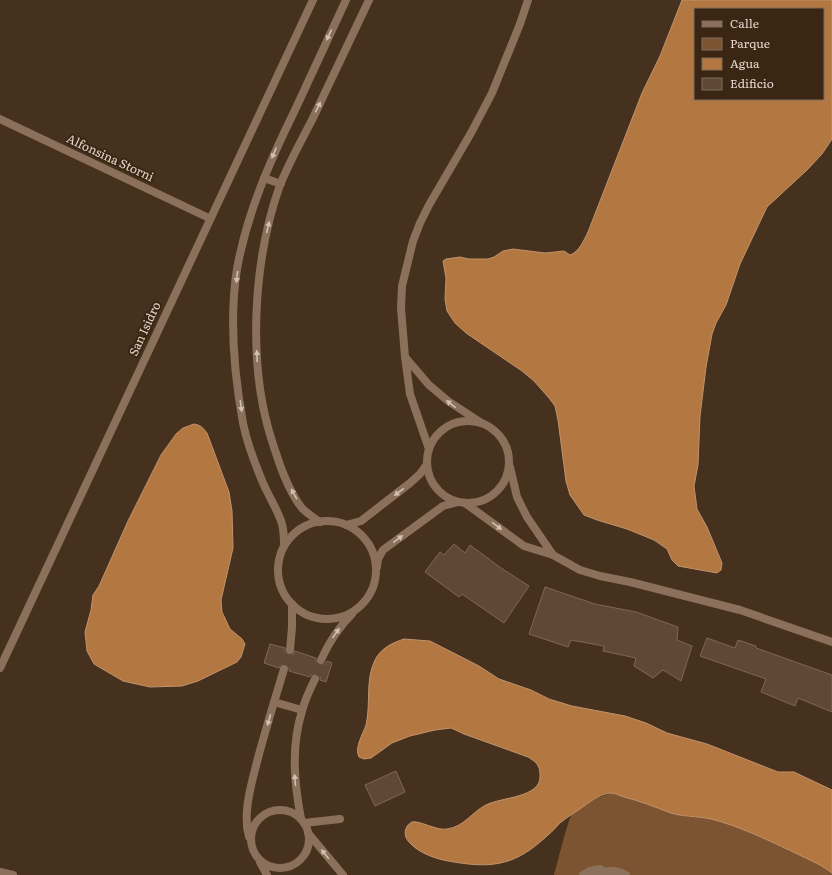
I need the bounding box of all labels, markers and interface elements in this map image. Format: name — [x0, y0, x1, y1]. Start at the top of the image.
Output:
legend — [694, 8, 824, 100]
text: Calle — [730, 14, 759, 32]
one-way arrow — [326, 30, 332, 41]
text: Parque — [730, 34, 770, 52]
text: Agua — [730, 54, 760, 72]
text: Edificio — [730, 74, 774, 92]
one-way arrow — [315, 102, 321, 113]
street label: Alfonsina Storni — [64, 129, 157, 185]
one-way arrow — [271, 148, 277, 160]
one-way arrow — [266, 221, 272, 233]
one-way arrow — [233, 271, 240, 283]
street label: San Isidro — [124, 299, 164, 359]
one-way arrow — [254, 349, 260, 362]
one-way arrow — [238, 400, 244, 412]
one-way arrow — [446, 400, 456, 408]
one-way arrow — [394, 487, 405, 496]
one-way arrow — [290, 488, 297, 500]
one-way arrow — [491, 522, 502, 530]
one-way arrow — [392, 535, 403, 544]
one-way arrow — [332, 628, 340, 639]
one-way arrow — [265, 714, 271, 726]
one-way arrow — [291, 774, 298, 786]
one-way arrow — [321, 849, 330, 860]

